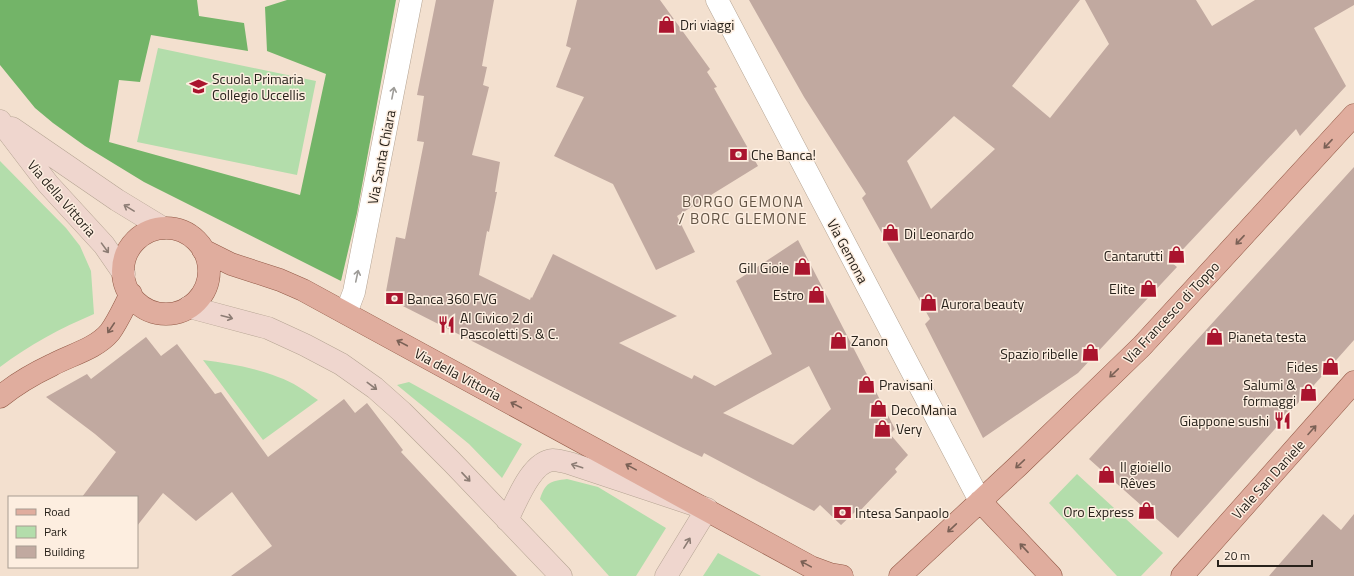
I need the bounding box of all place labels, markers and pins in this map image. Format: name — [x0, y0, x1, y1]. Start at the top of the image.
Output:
shop icon: Dri viaggi — [657, 14, 677, 34]
place label: Dri viaggi — [680, 14, 734, 35]
place label: Scuola Primaria Collegio Uccellis — [212, 68, 305, 105]
school or university icon: Scuola Primaria Collegio Uccellis — [189, 76, 209, 96]
bank icon: Che Banca! — [728, 144, 748, 164]
place label: Che Banca! — [751, 144, 816, 165]
shop icon: Di Leonardo — [881, 223, 901, 243]
place label: Di Leonardo — [904, 223, 974, 244]
place label: Cantarutti — [1104, 245, 1163, 266]
shop icon: Cantarutti — [1166, 245, 1186, 265]
place label: Gill Gioie — [739, 257, 789, 278]
shop icon: Gill Gioie — [792, 257, 812, 277]
place label: Elite — [1109, 278, 1135, 299]
shop icon: Elite — [1138, 278, 1158, 298]
place label: Estro — [773, 284, 804, 305]
shop icon: Estro — [807, 284, 827, 304]
bank icon: Banca 360 FVG — [384, 288, 404, 308]
place label: Banca 360 FVG — [407, 288, 497, 309]
shop icon: Aurora beauty — [918, 293, 938, 313]
place label: Aurora beauty — [941, 293, 1025, 314]
place label: Al Civico 2 di Pascoletti S. & C. — [460, 307, 558, 344]
restaurant icon: Al Civico 2 di Pascoletti S. & C. — [437, 315, 457, 335]
shop icon: Pianeta testa — [1205, 326, 1225, 346]
place label: Pianeta testa — [1228, 326, 1306, 347]
shop icon: Zanon — [828, 330, 848, 350]
place label: Zanon — [851, 330, 888, 351]
place label: Spazio ribelle — [1000, 343, 1078, 364]
shop icon: Spazio ribelle — [1081, 343, 1101, 363]
place label: Fides — [1287, 356, 1318, 377]
shop icon: Fides — [1321, 356, 1341, 376]
shop icon: Pravisani — [856, 374, 876, 394]
place label: Pravisani — [879, 374, 933, 395]
place label: Salumi & formaggi — [1243, 374, 1296, 411]
shop icon: Salumi & formaggi — [1299, 382, 1319, 402]
shop icon: DecoMania — [868, 399, 888, 419]
place label: DecoMania — [891, 399, 957, 420]
place label: Giappone sushi — [1179, 410, 1269, 431]
restaurant icon: Giappone sushi — [1272, 410, 1292, 430]
shop icon: Very — [873, 418, 893, 438]
place label: Very — [896, 418, 923, 439]
place label: Il gioiello Rêves — [1120, 456, 1171, 493]
shop icon: Il gioiello Rêves — [1097, 464, 1117, 484]
place label: Oro Express — [1063, 501, 1134, 522]
shop icon: Oro Express — [1137, 501, 1157, 521]
bank icon: Intesa Sanpaolo — [832, 502, 852, 522]
place label: Intesa Sanpaolo — [855, 502, 949, 523]

